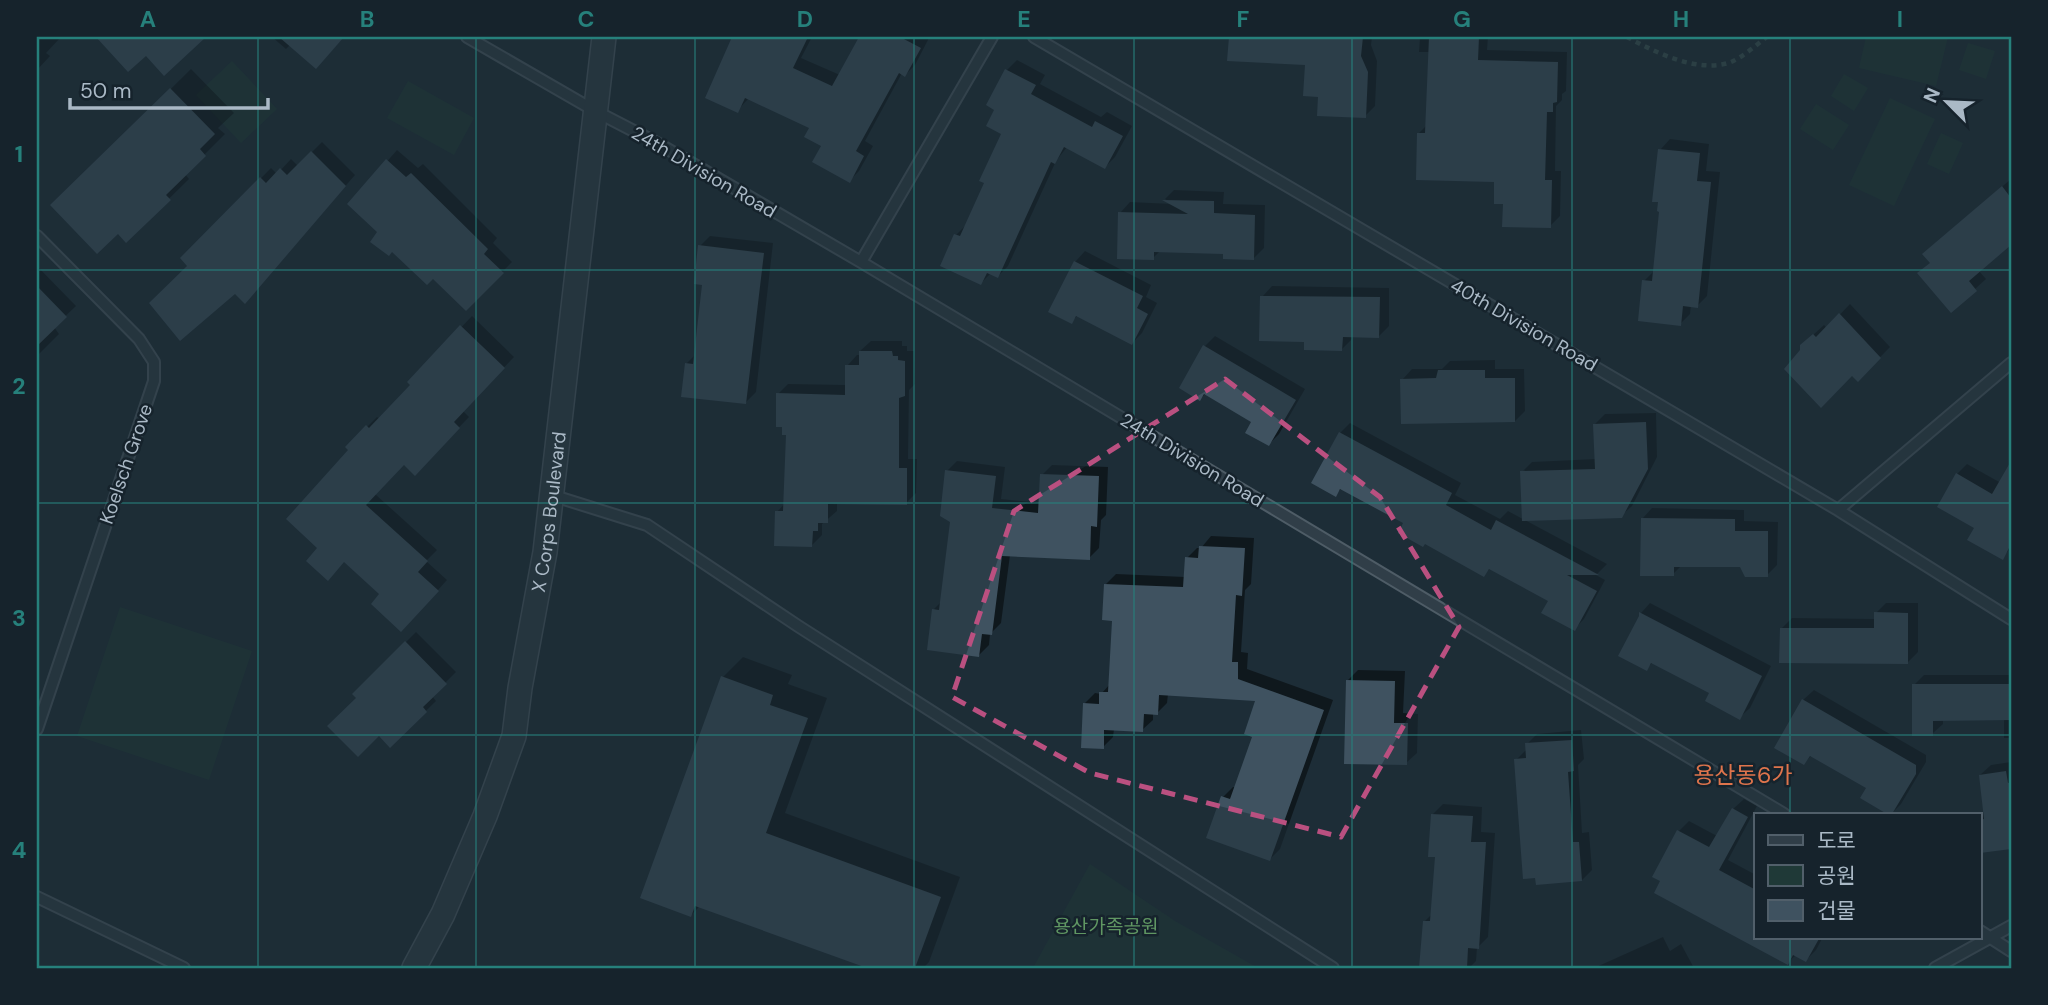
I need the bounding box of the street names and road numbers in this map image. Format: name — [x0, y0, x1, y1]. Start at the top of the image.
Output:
street label: 24th Division Road — [627, 120, 781, 224]
street label: 40th Division Road — [1446, 273, 1602, 377]
street label: Koelsch Grove — [94, 401, 158, 527]
street label: 24th Division Road — [1116, 407, 1268, 513]
street label: X Corps Boulevard — [525, 430, 571, 594]

